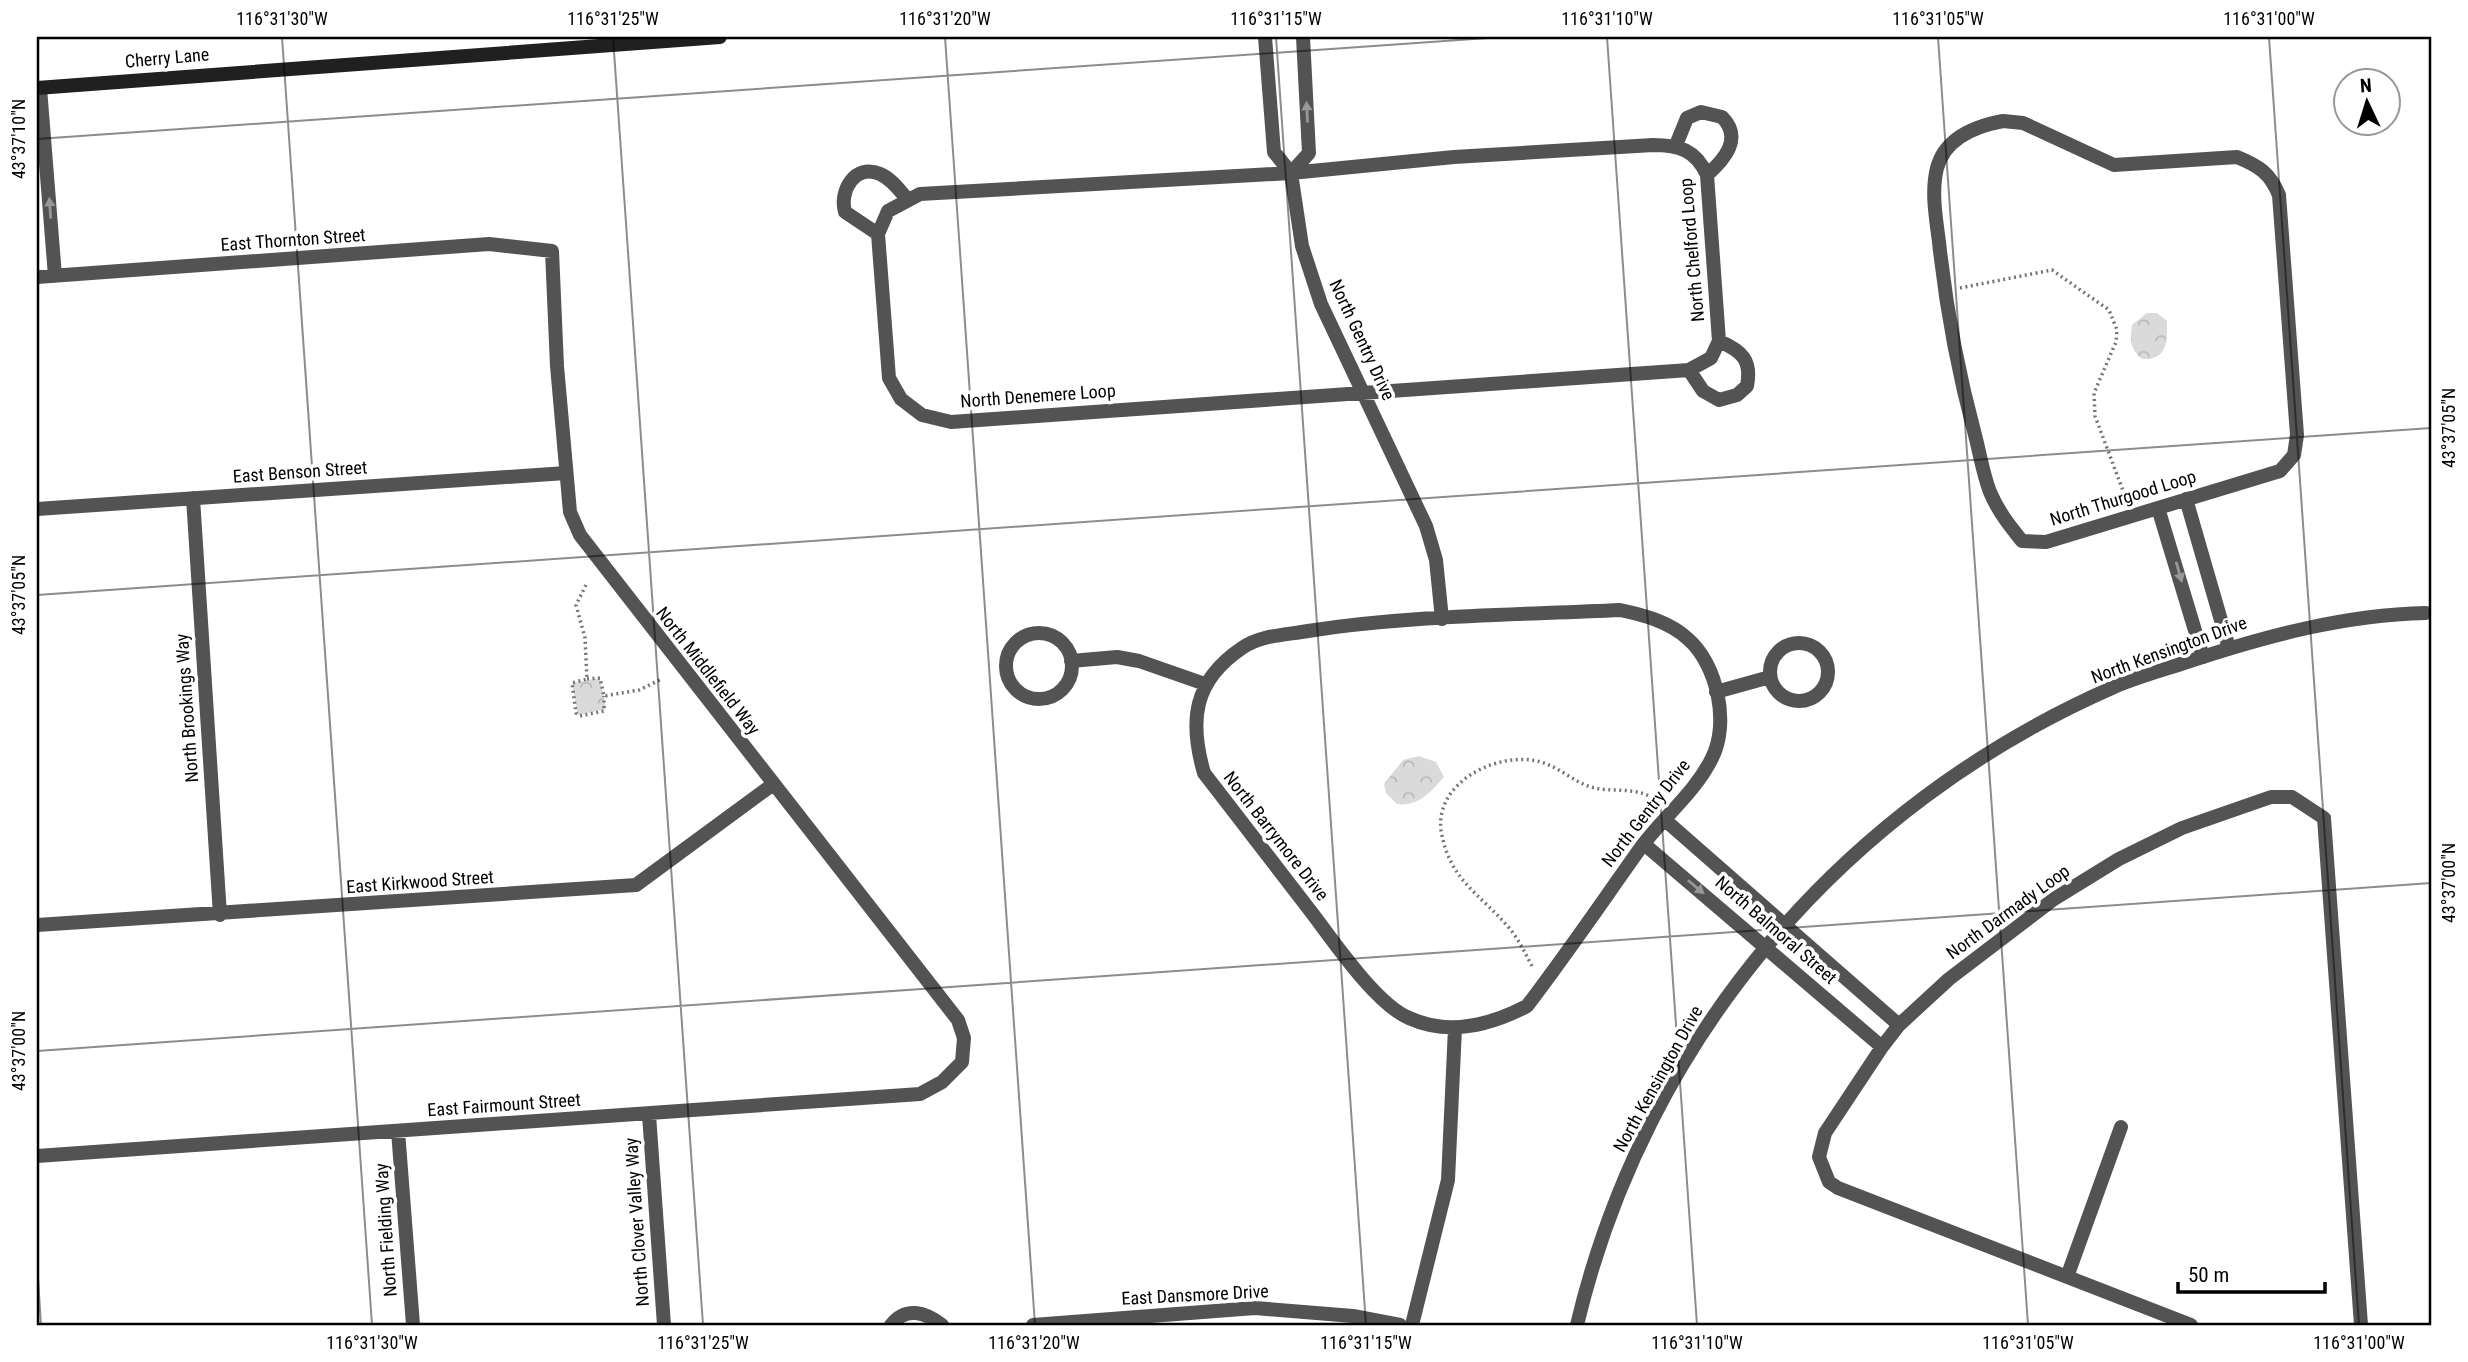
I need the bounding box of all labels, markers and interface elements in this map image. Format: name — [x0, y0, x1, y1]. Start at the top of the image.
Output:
text: 116°31'30"W — [236, 8, 328, 29]
text: 116°31'25"W — [567, 8, 659, 29]
text: 116°31'20"W — [899, 8, 991, 29]
text: 116°31'15"W — [1230, 8, 1322, 29]
text: 116°31'10"W — [1561, 8, 1653, 29]
text: 116°31'05"W — [1892, 8, 1984, 29]
text: 116°31'00"W — [2223, 8, 2315, 29]
street label: Cherry Lane — [124, 43, 210, 72]
north arrow — [2332, 66, 2402, 136]
text: N — [2359, 74, 2372, 97]
text: 43°37'10"N — [8, 99, 29, 179]
one-way arrow — [1301, 101, 1312, 123]
street label: North Chelford Loop — [1675, 177, 1708, 323]
one-way arrow — [44, 197, 55, 219]
street label: East Thornton Street — [220, 224, 366, 255]
street label: North Gentry Drive — [1325, 276, 1400, 403]
street label: North Denemere Loop — [960, 380, 1116, 411]
text: 43°37'05"N — [2438, 388, 2459, 468]
street label: East Benson Street — [232, 456, 368, 487]
street label: North Thurgood Loop — [2047, 465, 2198, 530]
text: 43°37'05"N — [8, 555, 29, 635]
one-way arrow — [2175, 562, 2185, 583]
street label: North Middlefield Way — [652, 603, 765, 739]
street label: North Kensington Drive — [2088, 612, 2249, 687]
street label: North Brookings Way — [171, 632, 202, 783]
street label: North Gentry Drive — [1597, 755, 1694, 871]
street label: North Barrymore Drive — [1220, 767, 1333, 904]
text: 43°37'00"N — [2438, 843, 2459, 923]
street label: North Darmady Loop — [1942, 860, 2073, 963]
street label: East Kirkwood Street — [346, 866, 494, 897]
street label: North Balmoral Street — [1711, 871, 1841, 988]
one-way arrow — [1688, 879, 1705, 894]
street label: North Kensington Drive — [1609, 1002, 1706, 1156]
text: 43°37'00"N — [8, 1011, 29, 1091]
street label: East Fairmount Street — [427, 1089, 581, 1120]
street label: North Clover Valley Way — [620, 1136, 653, 1307]
street label: North Fielding Way — [370, 1162, 401, 1298]
scale bar — [2178, 1250, 2324, 1294]
text: 50 m — [2188, 1263, 2229, 1287]
street label: East Dansmore Drive — [1121, 1280, 1269, 1309]
text: 116°31'30"W — [326, 1332, 418, 1353]
text: 116°31'25"W — [657, 1332, 749, 1353]
text: 116°31'20"W — [988, 1332, 1080, 1353]
text: 116°31'15"W — [1320, 1332, 1412, 1353]
text: 116°31'10"W — [1651, 1332, 1743, 1353]
text: 116°31'05"W — [1982, 1332, 2074, 1353]
text: 116°31'00"W — [2313, 1332, 2405, 1353]

